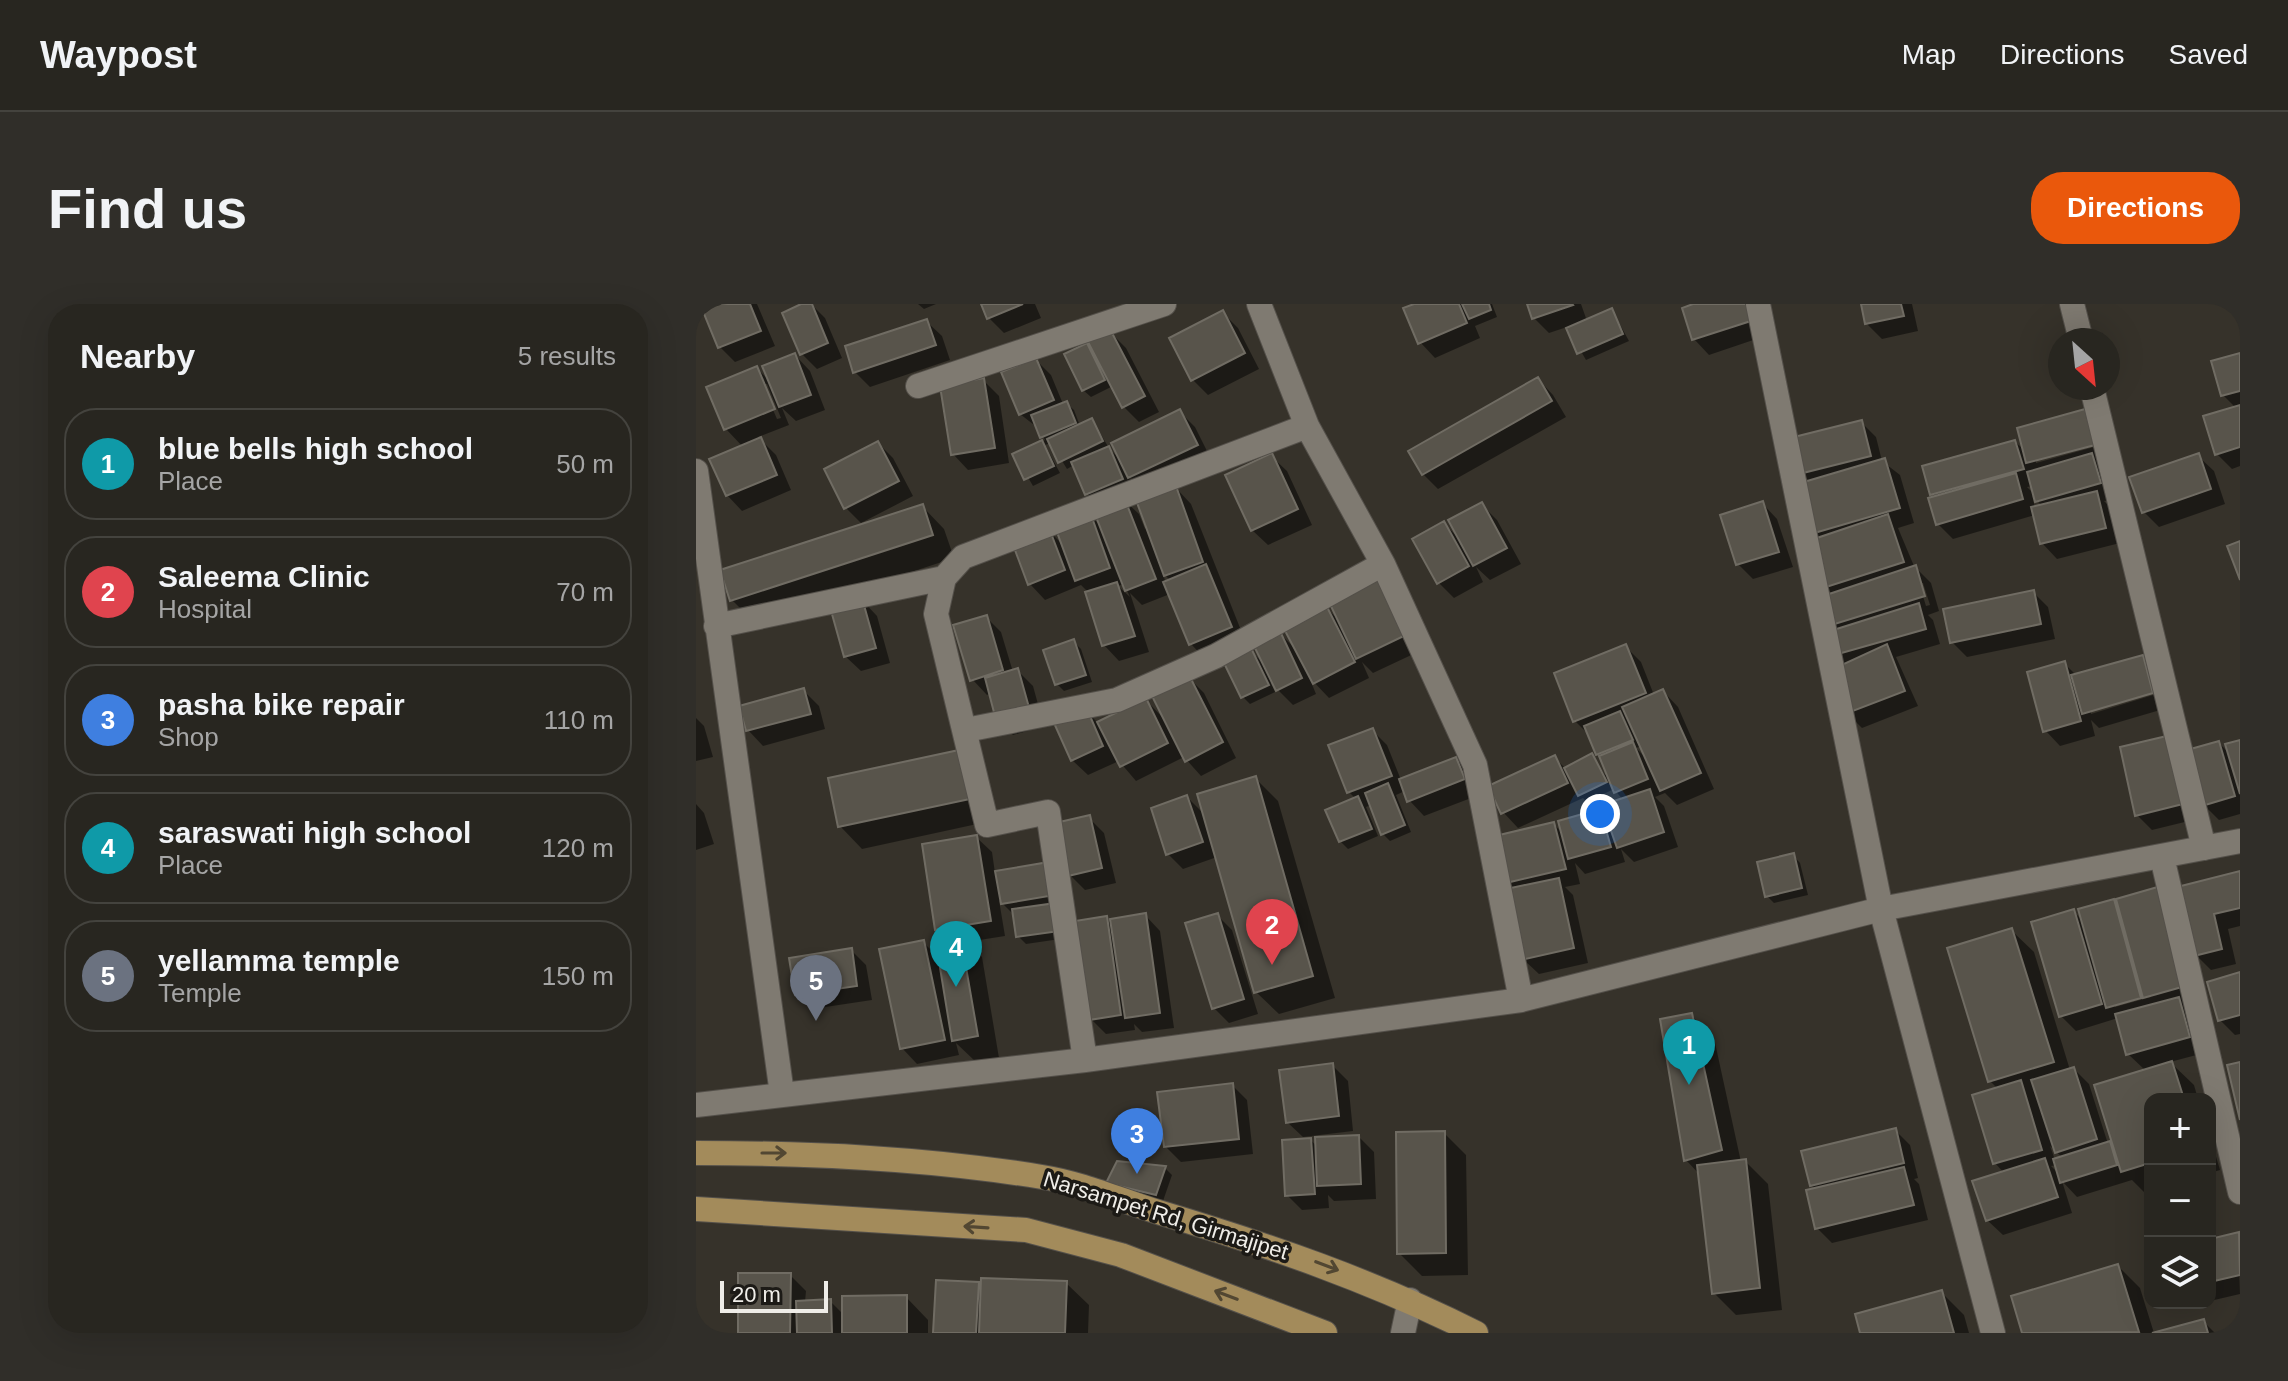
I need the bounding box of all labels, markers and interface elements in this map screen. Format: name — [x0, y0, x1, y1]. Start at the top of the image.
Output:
text: Waypost — [40, 34, 197, 76]
text: Map — [1902, 39, 1956, 70]
text: Directions — [2000, 39, 2125, 70]
text: Saved — [2169, 39, 2248, 70]
button: Directions — [2031, 172, 2240, 244]
text: Find us — [48, 177, 247, 240]
north arrow — [2048, 328, 2120, 400]
text: Nearby — [80, 337, 195, 375]
text: 5 results — [518, 341, 616, 371]
text: blue bells high school — [158, 432, 473, 465]
text: 1 — [101, 449, 115, 479]
text: 50 m — [556, 449, 614, 479]
text: Place — [158, 466, 223, 496]
text: Saleema Clinic — [158, 560, 370, 593]
text: 2 — [101, 577, 115, 607]
text: 70 m — [556, 577, 614, 607]
text: Hospital — [158, 594, 252, 624]
text: pasha bike repair — [158, 688, 405, 721]
text: 3 — [101, 705, 115, 735]
text: 110 m — [544, 705, 614, 735]
text: Shop — [158, 722, 219, 752]
your location — [1580, 794, 1620, 834]
text: saraswati high school — [158, 816, 471, 849]
text: 4 — [101, 833, 115, 863]
text: 120 m — [542, 833, 614, 863]
text: Place — [158, 850, 223, 880]
pin: 2 — [1246, 899, 1298, 965]
pin: 4 — [930, 921, 982, 987]
text: yellamma temple — [158, 944, 400, 977]
pin: 5 — [790, 955, 842, 1021]
text: 5 — [101, 961, 115, 991]
text: 150 m — [542, 961, 614, 991]
text: Temple — [158, 978, 242, 1008]
pin: 1 — [1663, 1019, 1715, 1085]
map controls — [2144, 1093, 2216, 1309]
button: + — [2144, 1093, 2216, 1165]
pin: 3 — [1111, 1108, 1163, 1174]
one-way arrow — [760, 1145, 787, 1161]
button: − — [2144, 1165, 2216, 1237]
street label: Narsampet Rd, Girmajipet — [1041, 1166, 1291, 1265]
one-way arrow — [963, 1219, 990, 1234]
button: layers — [2144, 1237, 2216, 1309]
one-way arrow — [1314, 1260, 1339, 1274]
scale bar — [720, 1277, 828, 1313]
text: 20 m — [732, 1282, 781, 1307]
one-way arrow — [1214, 1287, 1238, 1301]

